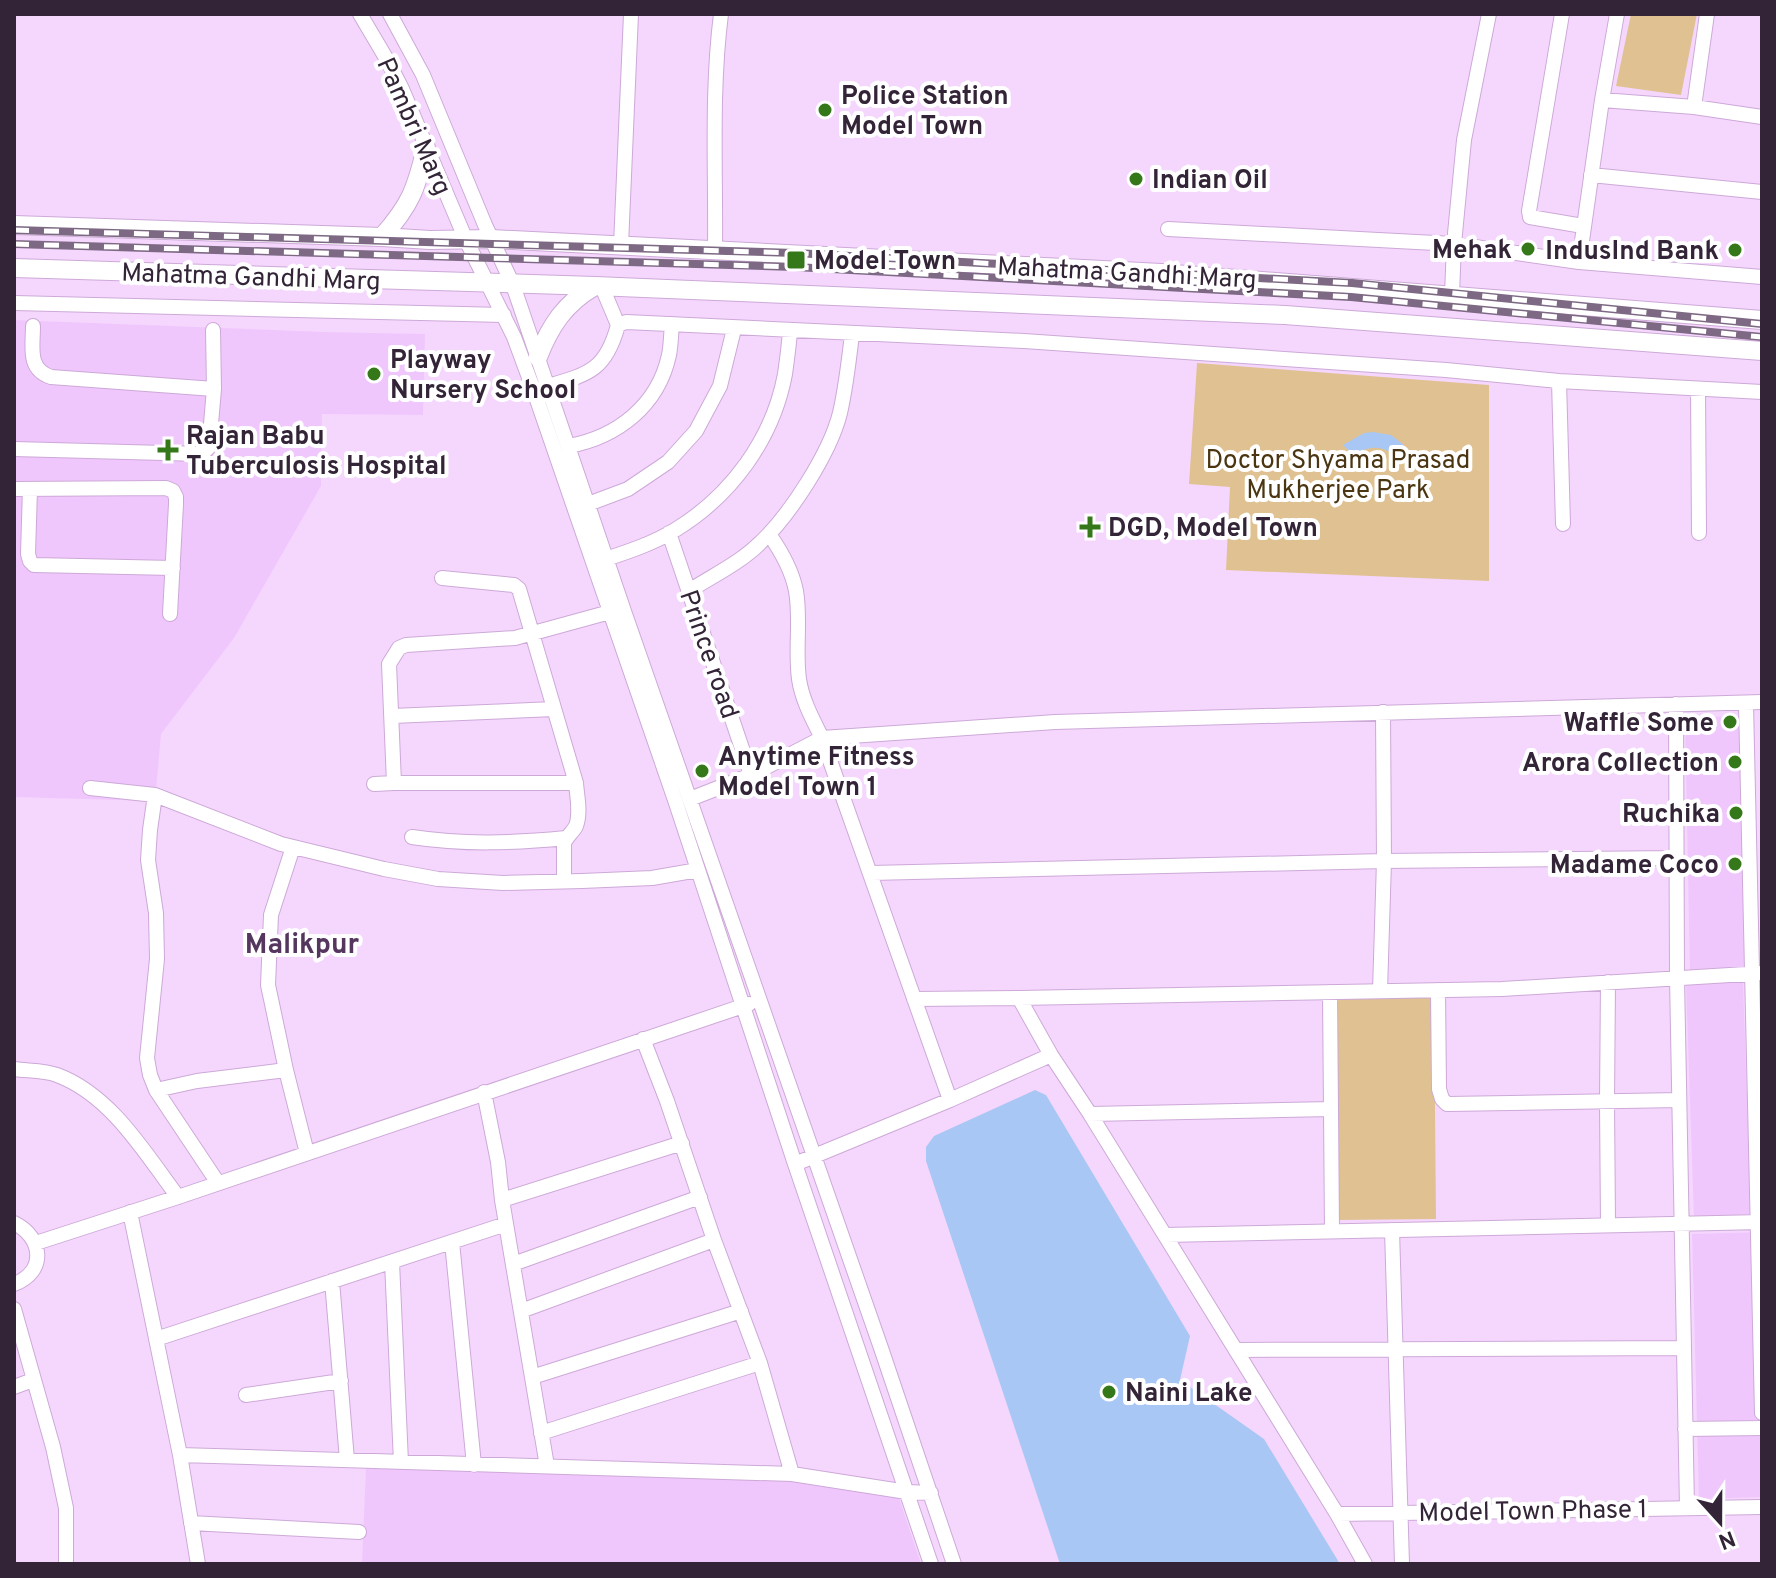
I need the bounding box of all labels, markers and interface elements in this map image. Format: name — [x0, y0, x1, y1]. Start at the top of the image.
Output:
street label: Pambri Marg — [368, 53, 458, 201]
place label: Police Station Model Town — [841, 81, 1009, 144]
marker: Police Station Model Town — [816, 101, 834, 119]
place label: Indian Oil — [1152, 165, 1268, 198]
marker: Indian Oil — [1127, 170, 1145, 188]
place label: Mehak — [1432, 235, 1512, 268]
place label: IndusInd Bank — [1545, 236, 1719, 269]
marker: Mehak — [1519, 240, 1537, 258]
marker: IndusInd Bank — [1726, 241, 1744, 259]
place label: Model Town — [814, 246, 956, 279]
marker: Model Town — [785, 249, 807, 271]
street label: Mahatma Gandhi Marg — [996, 251, 1257, 298]
street label: Mahatma Gandhi Marg — [121, 257, 381, 300]
place label: Playway Nursery School — [390, 345, 576, 408]
marker: Playway Nursery School — [365, 365, 383, 383]
place label: Rajan Babu Tuberculosis Hospital — [186, 421, 447, 484]
marker: Rajan Babu Tuberculosis Hospital — [157, 439, 179, 461]
park label: Doctor Shyama Prasad Mukherjee Park — [1206, 445, 1470, 508]
place label: DGD, Model Town — [1108, 513, 1318, 546]
marker: DGD, Model Town — [1079, 516, 1101, 538]
street label: Prince road — [670, 586, 745, 724]
place label: Waffle Some — [1564, 708, 1714, 741]
marker: Waffle Some — [1721, 713, 1739, 731]
place label: Anytime Fitness Model Town 1 — [718, 742, 915, 805]
place label: Arora Collection — [1522, 748, 1719, 781]
marker: Arora Collection — [1726, 753, 1744, 771]
marker: Anytime Fitness Model Town 1 — [693, 762, 711, 780]
place label: Ruchika — [1622, 799, 1720, 832]
marker: Ruchika — [1727, 804, 1745, 822]
place label: Madame Coco — [1550, 850, 1719, 883]
marker: Madame Coco — [1726, 855, 1744, 873]
district label: Malikpur — [245, 928, 360, 964]
place label: Naini Lake — [1125, 1378, 1252, 1411]
marker: Naini Lake — [1100, 1383, 1118, 1401]
north arrow — [1680, 1482, 1760, 1562]
street label: Model Town Phase 1 — [1418, 1494, 1648, 1531]
text: N — [1714, 1523, 1738, 1554]

